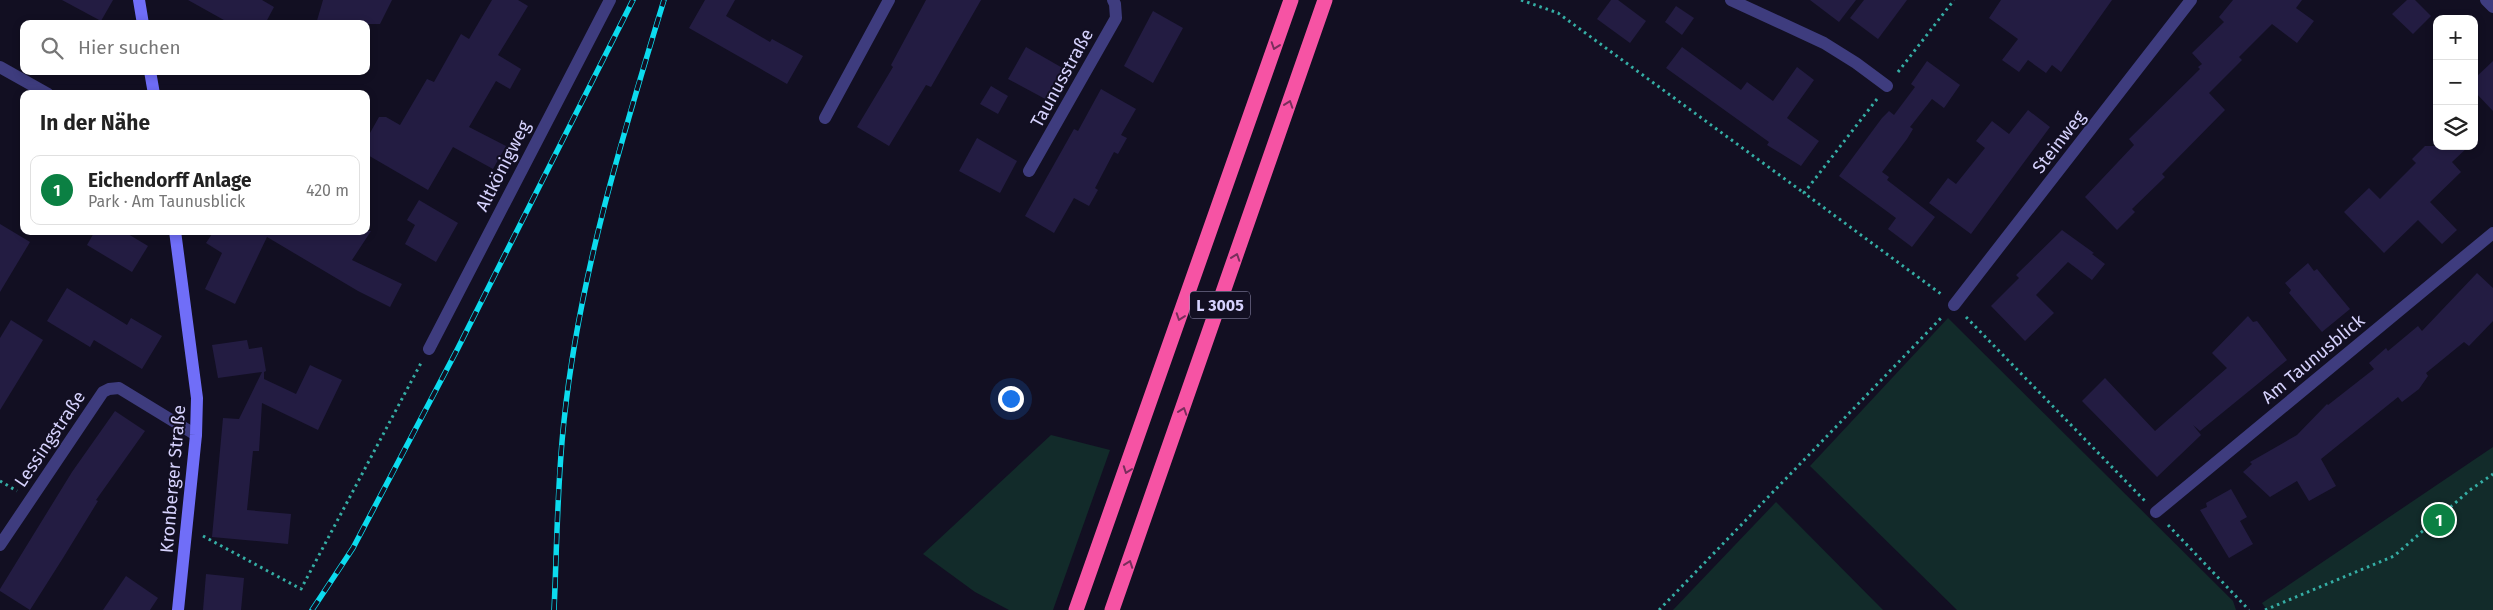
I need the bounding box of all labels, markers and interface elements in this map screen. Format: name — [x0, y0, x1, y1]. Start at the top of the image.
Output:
map controls — [2433, 15, 2478, 150]
button: + — [2433, 15, 2478, 60]
search box — [20, 20, 370, 75]
street label: Taunusstraße — [1026, 25, 1098, 131]
icon: search — [38, 34, 66, 62]
text: Hier suchen — [78, 36, 181, 59]
one-way arrow — [1271, 41, 1281, 50]
button: − — [2433, 60, 2478, 105]
one-way arrow — [1284, 100, 1294, 109]
button: layers — [2433, 105, 2478, 150]
street label: Steinweg — [2028, 106, 2091, 178]
text: In der Nähe — [40, 110, 150, 136]
street label: Altkönigweg — [471, 116, 535, 215]
text: Eichendorff Anlage — [88, 169, 252, 192]
text: 1 — [53, 181, 61, 200]
text: 420 m — [306, 181, 349, 200]
text: Park · Am Taunusblick — [88, 192, 245, 211]
one-way arrow — [1230, 254, 1240, 262]
road number: L 3005 — [1190, 292, 1250, 318]
street label: Am Taunusblick — [2257, 309, 2369, 408]
one-way arrow — [1176, 312, 1186, 320]
your location — [998, 386, 1024, 412]
street label: Lessingstraße — [10, 387, 90, 491]
street label: Kronberger Straße — [156, 404, 190, 554]
one-way arrow — [1177, 407, 1187, 416]
one-way arrow — [1123, 465, 1133, 474]
pin: 1 — [2423, 501, 2455, 539]
one-way arrow — [1123, 560, 1133, 569]

